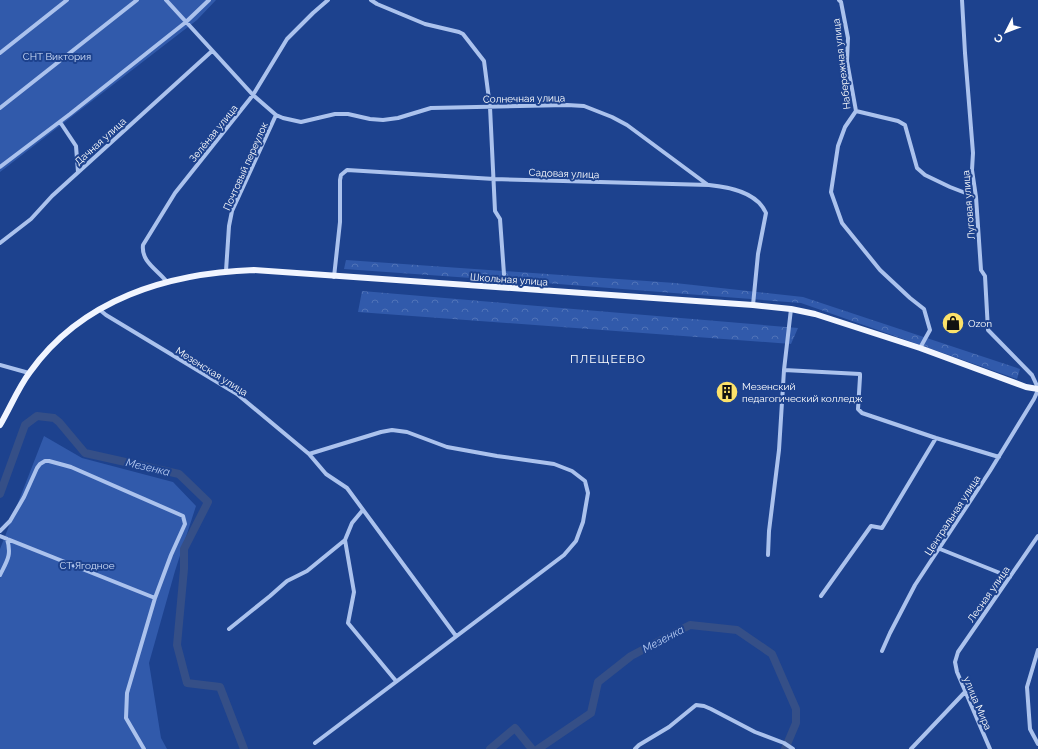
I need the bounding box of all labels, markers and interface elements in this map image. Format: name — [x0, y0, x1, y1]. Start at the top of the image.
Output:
north arrow — [986, 12, 1026, 52]
street label: Набережная улица — [830, 18, 853, 110]
text: С — [991, 31, 1006, 46]
park label: СНТ Виктория — [23, 51, 91, 62]
street label: Солнечная улица — [483, 92, 565, 105]
street label: Зелёная улица — [187, 103, 240, 164]
street label: Дачная улица — [72, 115, 128, 167]
street label: Почтовый переулок — [221, 120, 270, 212]
street label: Садовая улица — [529, 167, 599, 180]
street label: Луговая улица — [960, 170, 977, 240]
street label: Школьная улица — [470, 271, 548, 288]
shop icon: Ozon — [940, 310, 966, 336]
place label: Ozon — [968, 318, 992, 329]
street label: Мезенская улица — [174, 345, 250, 398]
district label: ПЛЕЩЕЕВО — [570, 352, 646, 366]
building icon: Мезенский педагогический колледж — [714, 379, 740, 405]
place label: Мезенский педагогический колледж — [742, 381, 863, 404]
water label: Мезенка — [125, 456, 172, 479]
street label: Центральная улица — [922, 473, 982, 557]
park label: СТ Ягодное — [59, 560, 115, 571]
street label: Лесная улица — [965, 564, 1012, 624]
water label: Мезенка — [640, 623, 686, 656]
street label: улица Мира — [961, 675, 994, 732]

